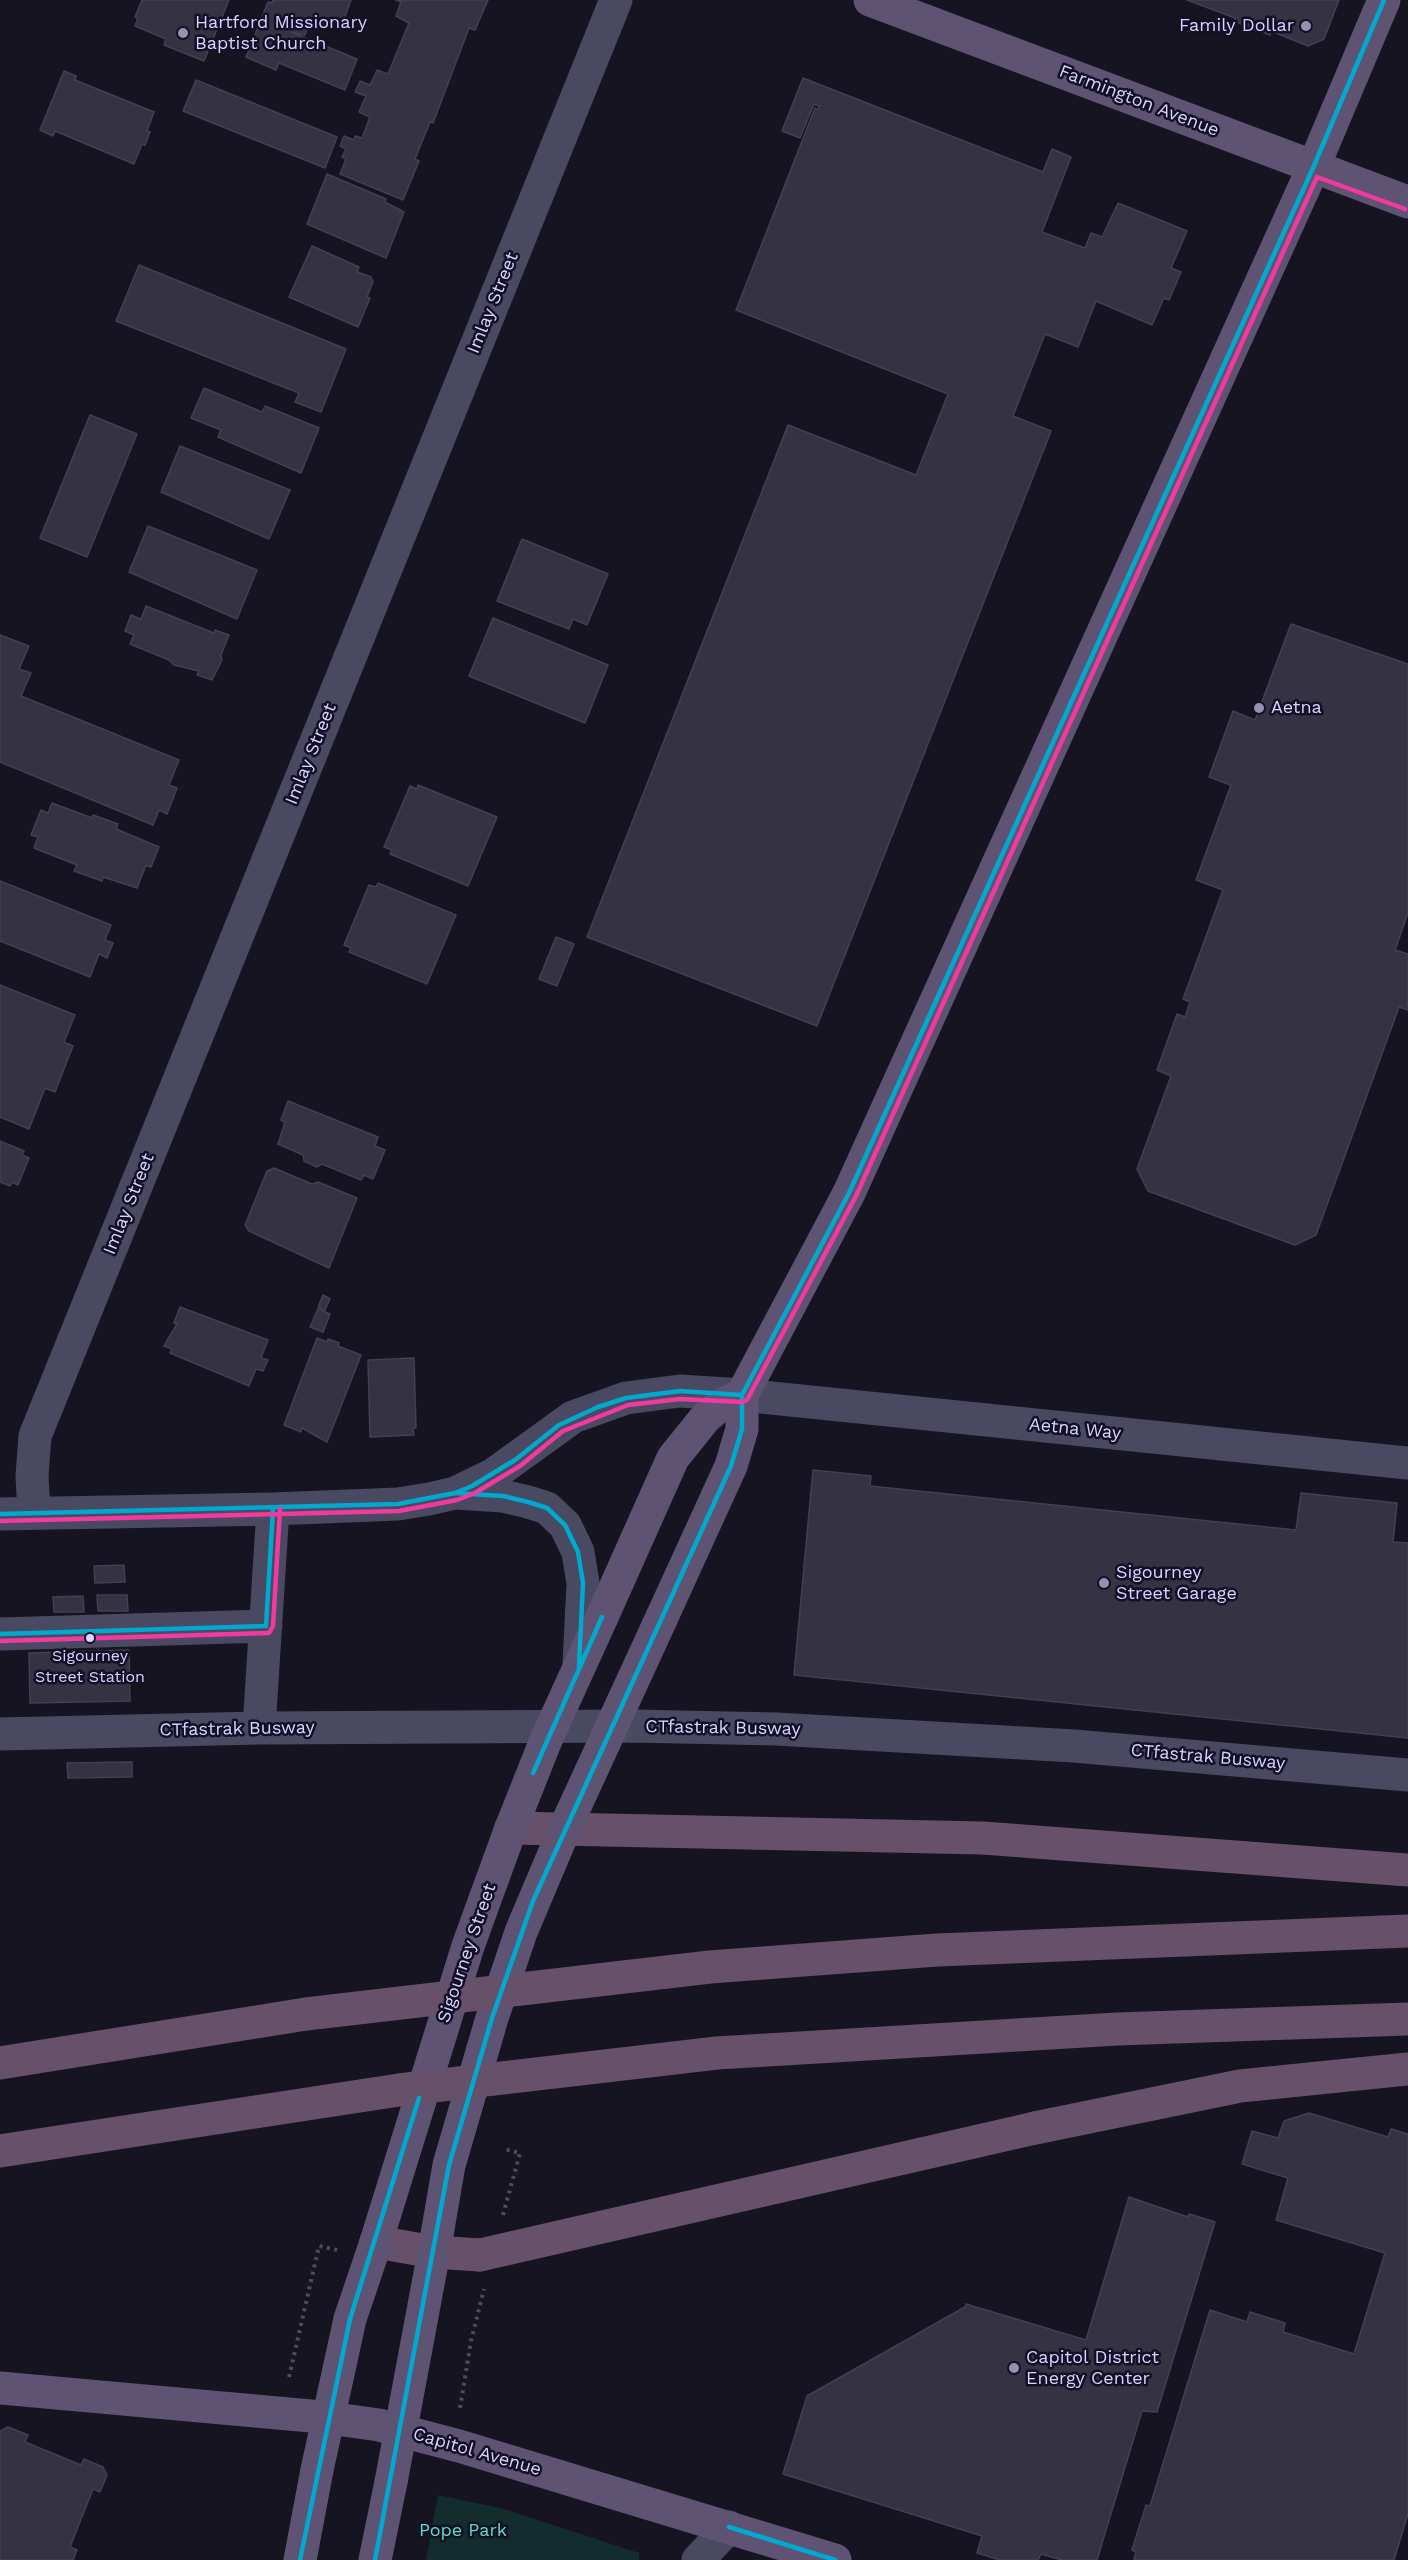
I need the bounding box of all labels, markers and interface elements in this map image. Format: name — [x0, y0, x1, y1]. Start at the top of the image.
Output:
place label: Hartford Missionary Baptist Church — [195, 12, 367, 54]
place label: Family Dollar — [1179, 15, 1294, 37]
marker: Family Dollar — [1299, 19, 1313, 33]
marker: Hartford Missionary Baptist Church — [176, 26, 190, 40]
street label: Farmington Avenue — [1056, 61, 1222, 141]
street label: Imlay Street — [463, 249, 523, 357]
place label: Aetna — [1271, 697, 1322, 719]
street label: Imlay Street — [281, 700, 341, 808]
marker: Aetna — [1252, 701, 1266, 715]
street label: Imlay Street — [99, 1150, 159, 1258]
street label: Aetna Way — [1028, 1413, 1122, 1445]
place label: Sigourney Street Garage — [1116, 1562, 1237, 1604]
marker: Sigourney Street Garage — [1097, 1576, 1111, 1590]
marker: Sigourney Street Station — [84, 1632, 96, 1644]
place label: Sigourney Street Station — [35, 1646, 145, 1684]
street label: CTfastrak Busway — [645, 1716, 801, 1740]
street label: CTfastrak Busway — [159, 1717, 315, 1741]
street label: CTfastrak Busway — [1130, 1739, 1286, 1775]
street label: Sigourney Street — [433, 1881, 501, 2025]
place label: Capitol District Energy Center — [1026, 2347, 1159, 2390]
marker: Capitol District Energy Center — [1007, 2361, 1021, 2375]
street label: Capitol Avenue — [410, 2423, 544, 2481]
park label: Pope Park — [419, 2520, 507, 2542]

